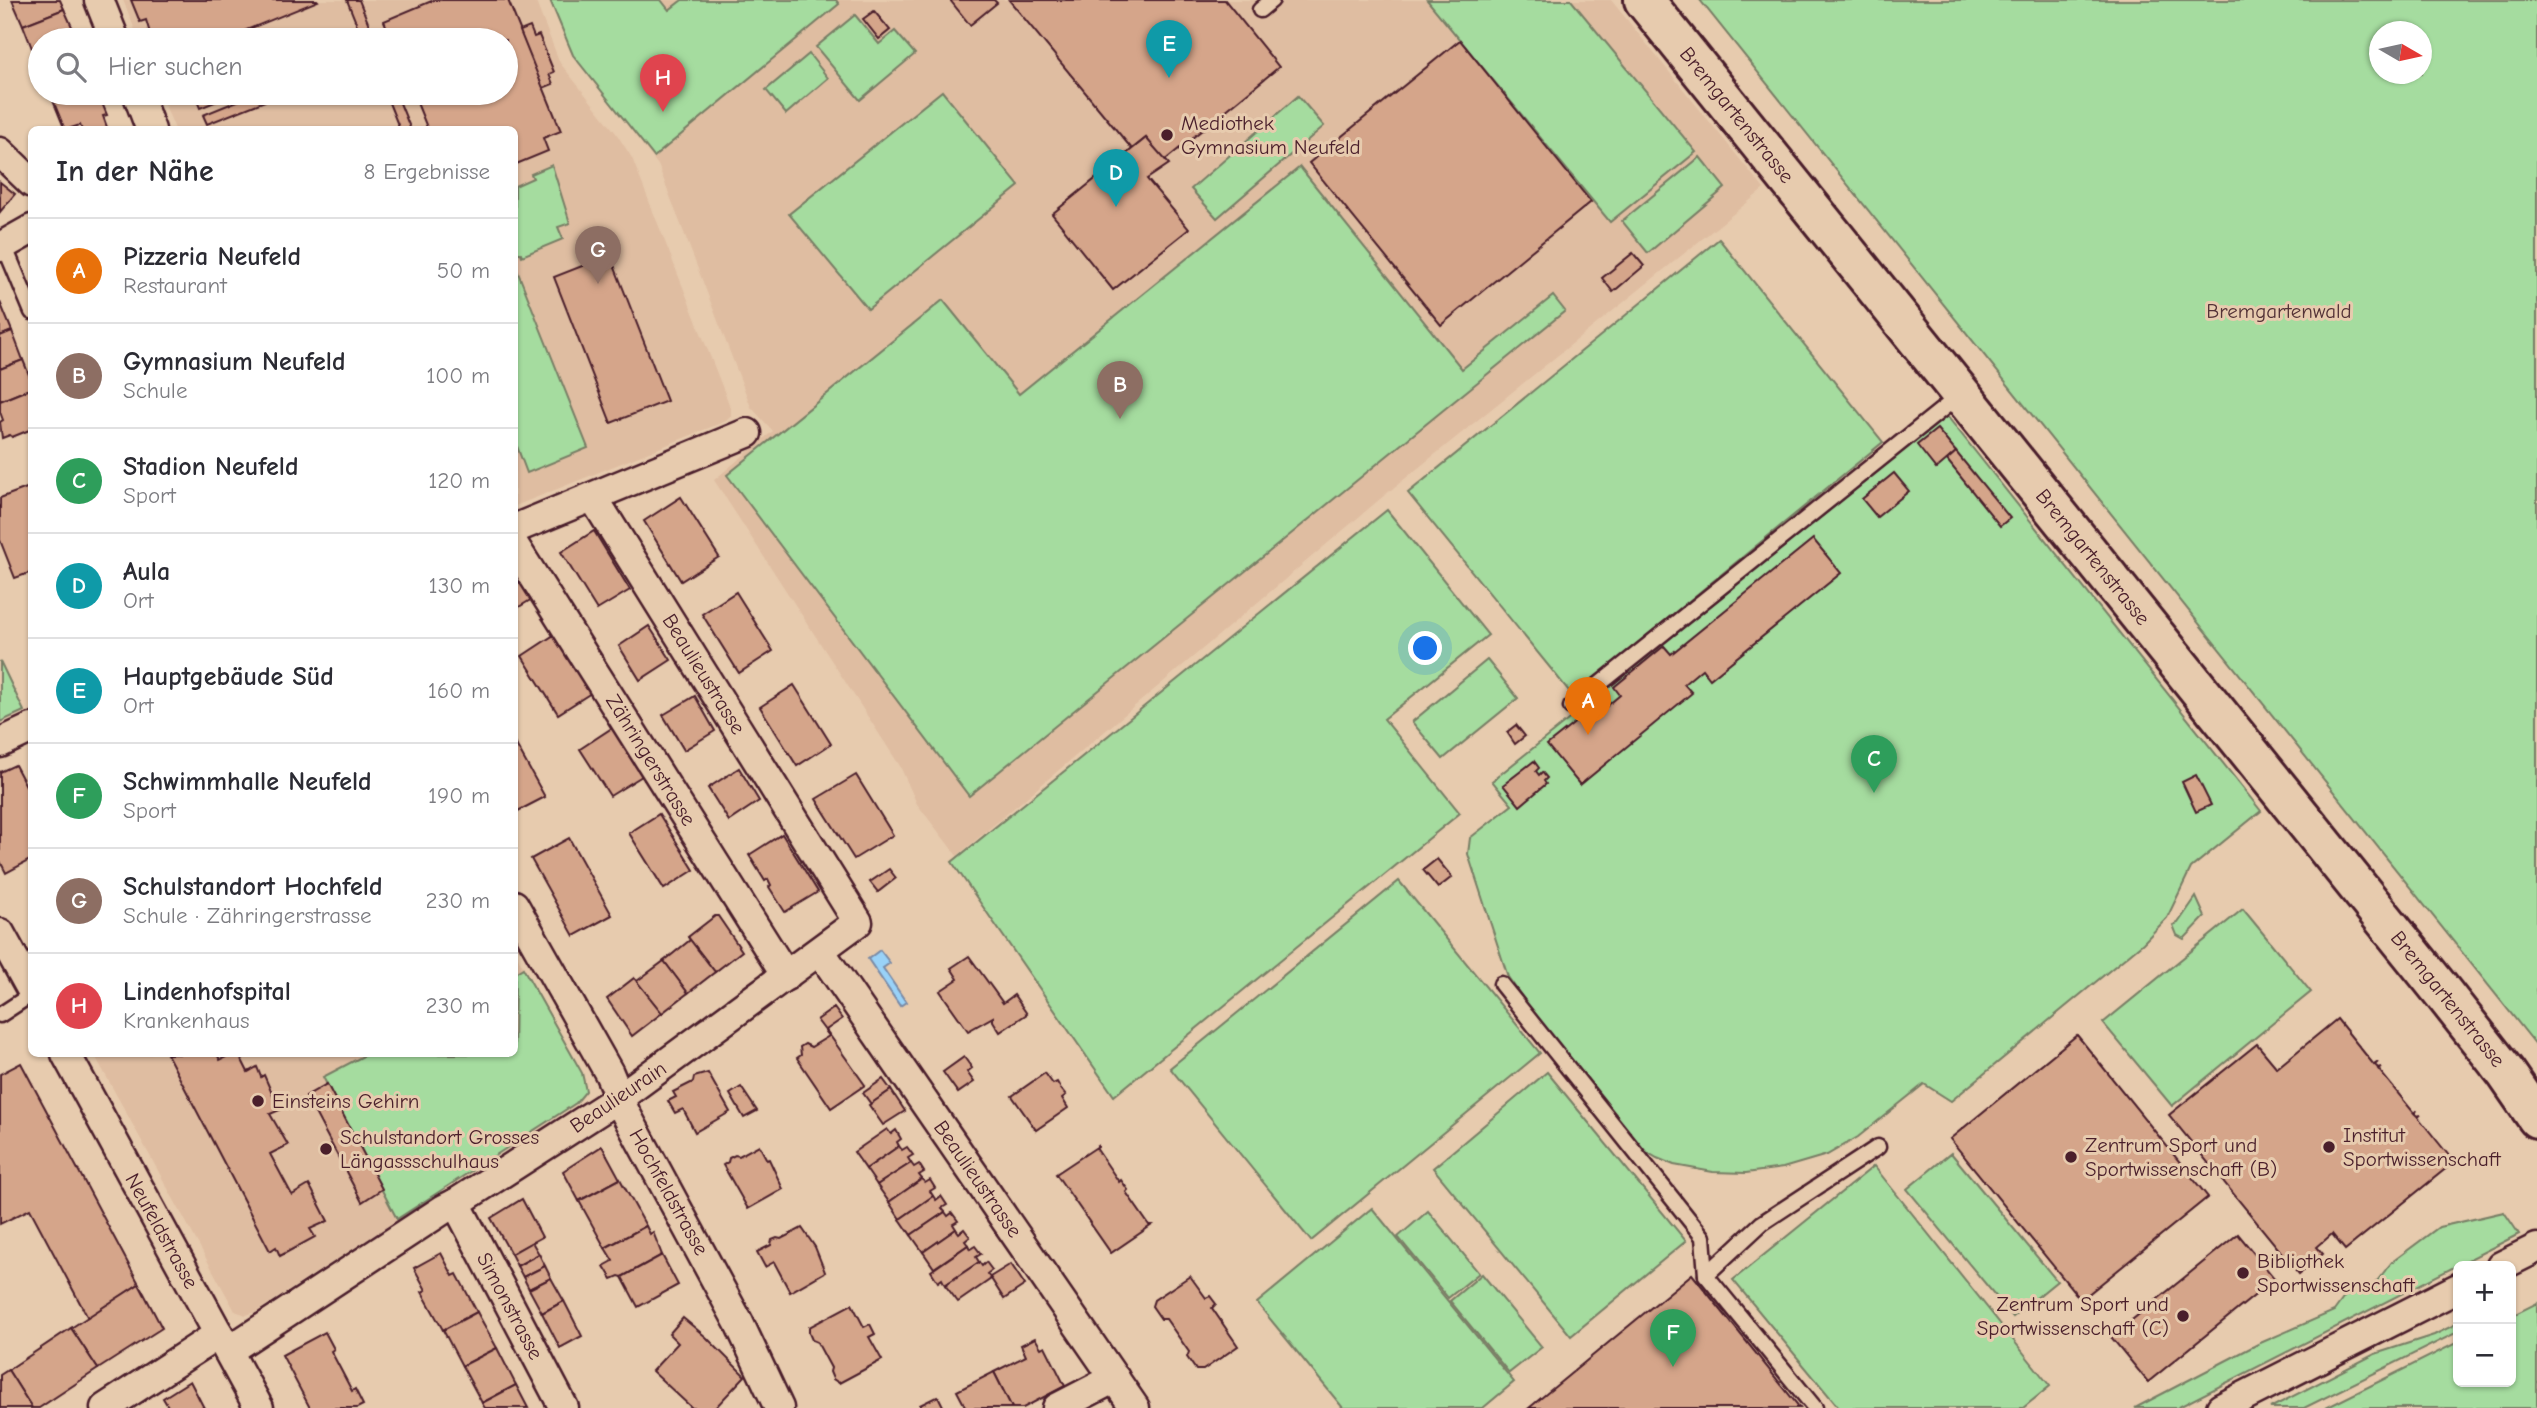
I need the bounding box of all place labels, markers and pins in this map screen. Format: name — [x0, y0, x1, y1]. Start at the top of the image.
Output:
pin: E — [1146, 20, 1192, 78]
pin: H — [640, 54, 686, 112]
place label: Mediothek Gymnasium Neufeld — [1181, 111, 1361, 159]
marker: Mediothek Gymnasium Neufeld — [1159, 127, 1175, 143]
pin: D — [1093, 149, 1139, 207]
pin: G — [575, 226, 621, 284]
pin: B — [1097, 361, 1143, 419]
pin: A — [1565, 677, 1611, 735]
pin: C — [1851, 735, 1897, 793]
place label: Einsteins Gehirn — [272, 1089, 419, 1113]
marker: Einsteins Gehirn — [250, 1093, 266, 1109]
place label: Institut Sportwissenschaft — [2343, 1123, 2502, 1171]
place label: Schulstandort Grosses Längassschulhaus — [340, 1125, 539, 1173]
place label: Zentrum Sport und Sportwissenschaft (B) — [2085, 1133, 2277, 1181]
marker: Institut Sportwissenschaft — [2321, 1139, 2337, 1155]
marker: Schulstandort Grosses Längassschulhaus — [318, 1141, 334, 1157]
marker: Zentrum Sport und Sportwissenschaft (B) — [2063, 1149, 2079, 1165]
place label: Bibliothek Sportwissenschaft — [2257, 1249, 2416, 1297]
marker: Bibliothek Sportwissenschaft — [2235, 1265, 2251, 1281]
place label: Zentrum Sport und Sportwissenschaft (C) — [1977, 1292, 2169, 1340]
marker: Zentrum Sport und Sportwissenschaft (C) — [2175, 1308, 2191, 1324]
pin: F — [1650, 1309, 1696, 1367]

